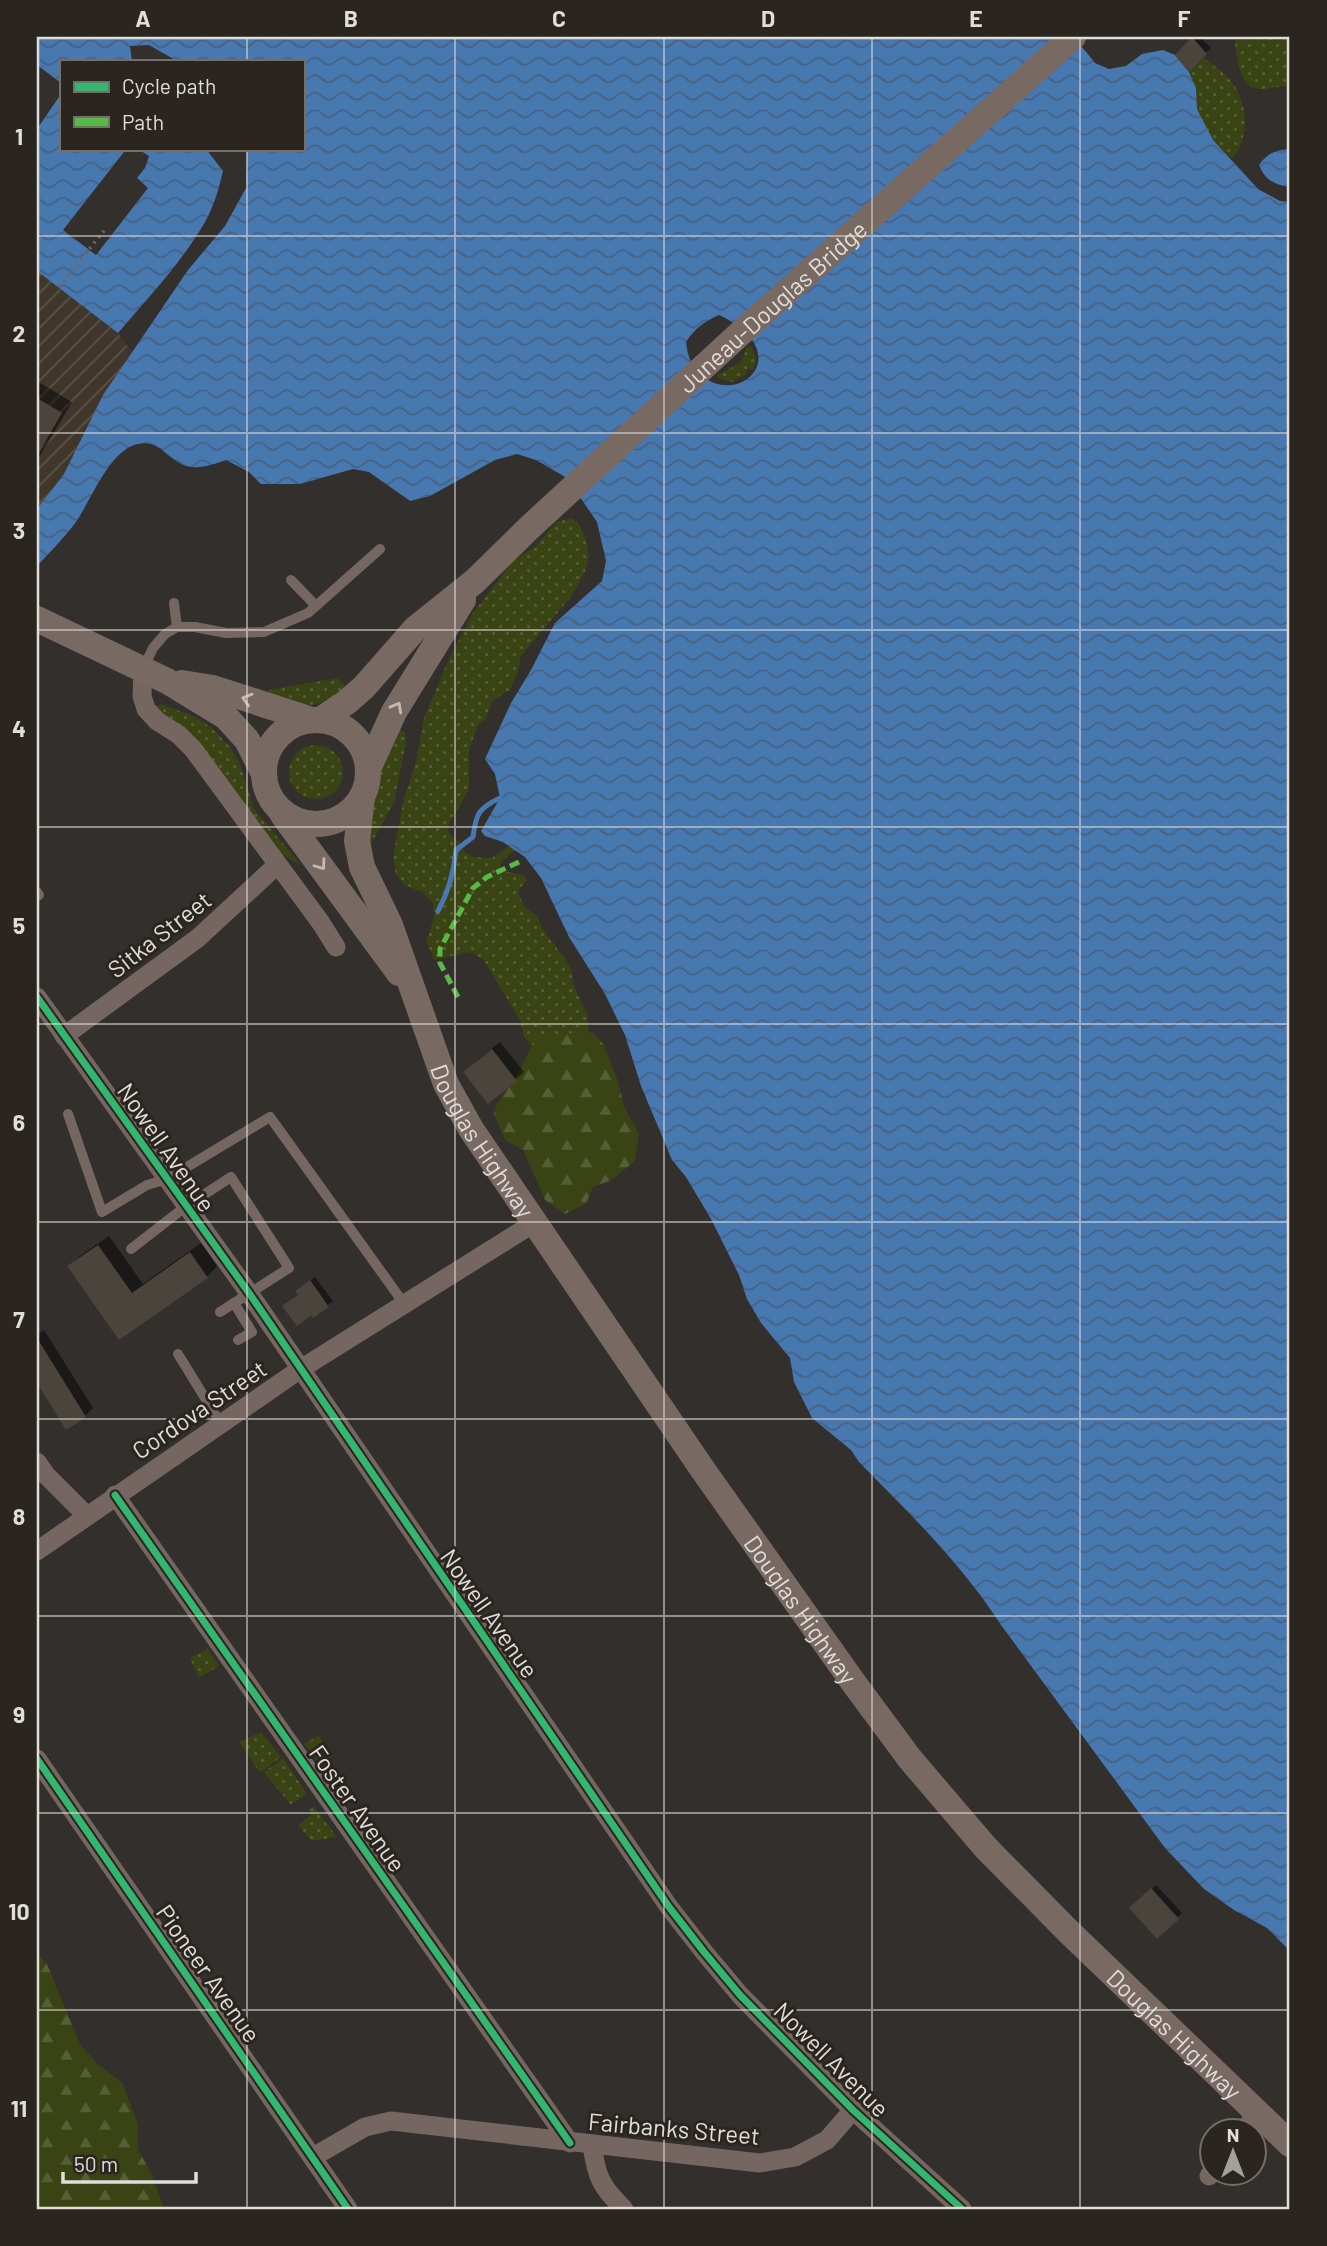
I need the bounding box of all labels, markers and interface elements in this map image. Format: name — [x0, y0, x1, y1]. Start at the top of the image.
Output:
text: A — [135, 4, 151, 32]
text: B — [344, 4, 358, 32]
text: C — [552, 4, 566, 32]
text: D — [761, 4, 775, 32]
text: E — [969, 4, 983, 32]
text: F — [1178, 4, 1191, 32]
legend — [60, 60, 304, 150]
text: Cycle path — [122, 73, 216, 98]
text: Path — [122, 109, 164, 134]
text: 1 — [15, 122, 23, 150]
street label: Juneau-Douglas Bridge — [672, 214, 872, 398]
text: 2 — [13, 319, 25, 347]
text: 3 — [13, 516, 25, 544]
one-way arrow — [242, 692, 254, 707]
one-way arrow — [389, 702, 402, 714]
text: 4 — [12, 714, 26, 742]
one-way arrow — [313, 858, 325, 870]
street label: Sitka Street — [102, 885, 216, 983]
text: 5 — [13, 911, 25, 939]
street label: Douglas Highway — [426, 1060, 541, 1223]
street label: Nowell Avenue — [112, 1077, 222, 1217]
text: 6 — [13, 1108, 25, 1136]
text: 7 — [13, 1305, 25, 1333]
street label: Cordova Street — [126, 1353, 272, 1465]
text: 8 — [13, 1502, 25, 1530]
street label: Douglas Highway — [739, 1529, 864, 1689]
street label: Nowell Avenue — [435, 1543, 545, 1683]
text: 9 — [13, 1700, 25, 1728]
street label: Foster Avenue — [304, 1739, 412, 1877]
text: 10 — [8, 1897, 30, 1925]
street label: Pioneer Avenue — [151, 1899, 267, 2047]
street label: Douglas Highway — [1102, 1962, 1248, 2105]
street label: Nowell Avenue — [768, 1995, 896, 2123]
text: 11 — [11, 2094, 27, 2122]
street label: Fairbanks Street — [587, 2106, 761, 2150]
north arrow — [1198, 2116, 1268, 2186]
text: N — [1227, 2123, 1239, 2146]
scale bar — [63, 2141, 196, 2185]
text: 50 m — [74, 2151, 118, 2176]

